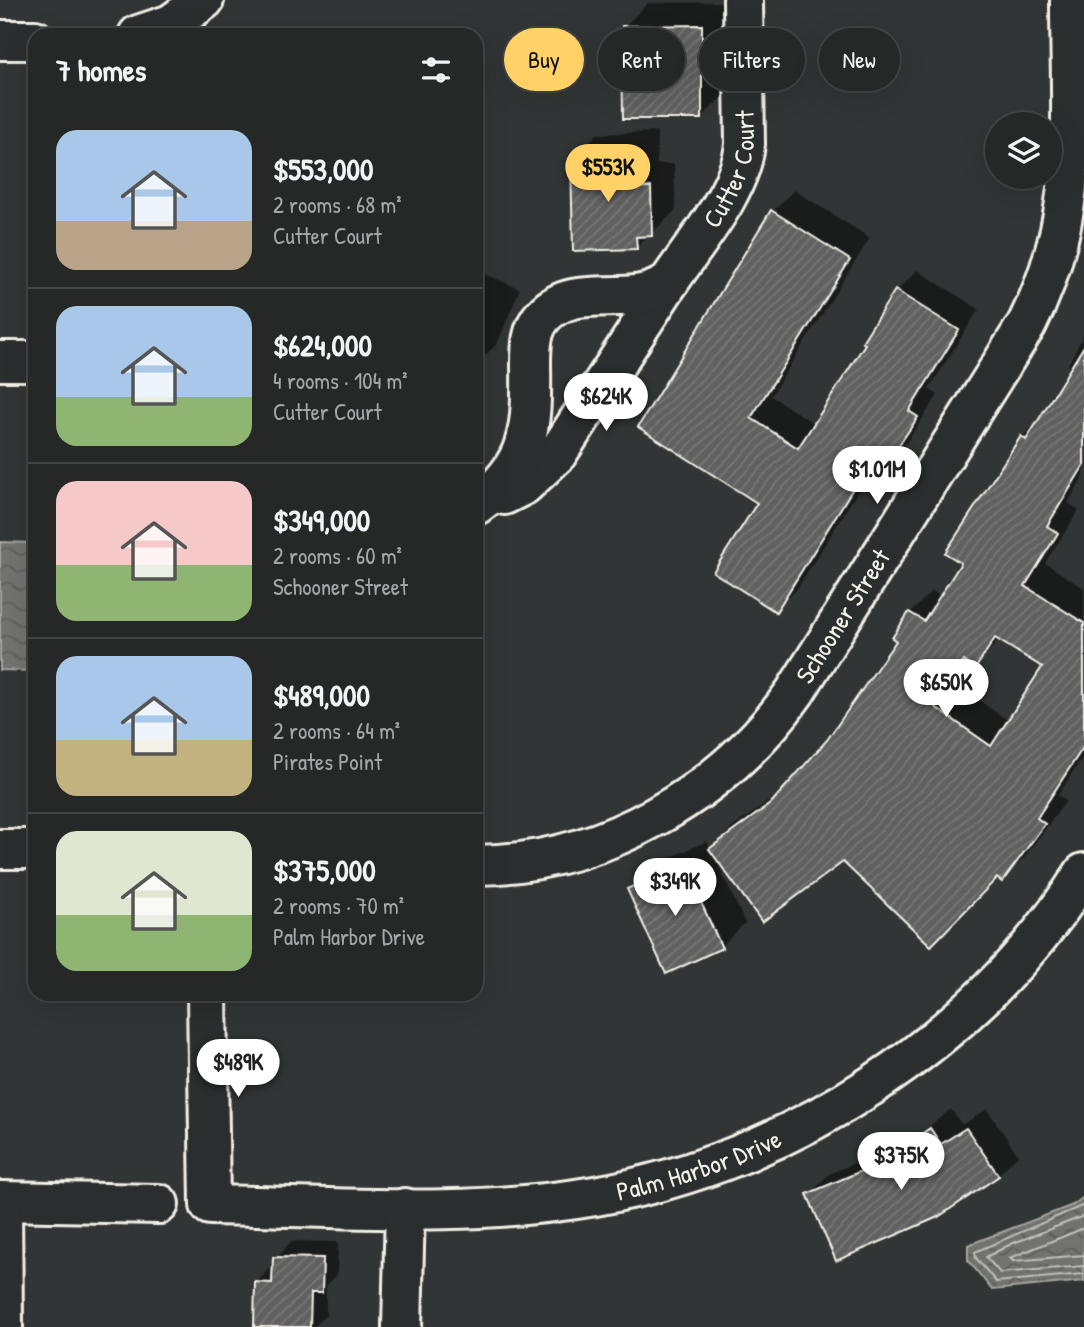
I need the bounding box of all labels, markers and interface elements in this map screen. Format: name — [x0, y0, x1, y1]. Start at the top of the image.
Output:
chip: Buy — [504, 28, 584, 91]
chip: Rent — [598, 28, 685, 91]
chip: Filters — [699, 28, 805, 91]
chip: New — [819, 28, 900, 91]
text: 7 homes — [56, 50, 146, 90]
icon: filters — [417, 51, 455, 89]
street label: Cutter Court — [694, 109, 762, 234]
map controls — [985, 112, 1062, 189]
button: layers — [985, 112, 1062, 189]
pin: $553K — [559, 144, 657, 204]
text: $553,000 — [273, 149, 373, 189]
text: $553K — [581, 151, 635, 182]
icon: home — [112, 158, 196, 242]
text: 2 rooms · 68 m² — [273, 189, 401, 220]
text: Cutter Court — [273, 220, 382, 251]
text: $624,000 — [273, 325, 372, 365]
icon: home — [112, 334, 196, 418]
text: 4 rooms · 104 m² — [273, 365, 407, 396]
pin: $624K — [557, 374, 655, 433]
text: $624K — [580, 380, 632, 411]
text: Cutter Court — [273, 396, 382, 427]
pin: $1.01M — [820, 447, 934, 506]
text: $1.01M — [848, 453, 906, 484]
text: $349,000 — [273, 500, 370, 540]
icon: home — [112, 509, 196, 593]
text: 2 rooms · 60 m² — [273, 540, 402, 571]
street label: Schooner Street — [787, 541, 898, 690]
text: Schooner Street — [273, 571, 408, 602]
pin: $650K — [897, 660, 995, 719]
text: $650K — [920, 666, 972, 697]
text: $489,000 — [273, 675, 370, 715]
icon: home — [112, 684, 196, 768]
text: 2 rooms · 64 m² — [273, 715, 400, 746]
text: Pirates Point — [273, 746, 382, 777]
text: $375,000 — [273, 850, 376, 890]
pin: $349K — [626, 858, 724, 918]
icon: home — [112, 859, 196, 943]
text: $349K — [649, 865, 701, 896]
text: 2 rooms · 70 m² — [273, 890, 404, 921]
text: Palm Harbor Drive — [273, 921, 425, 952]
pin: $489K — [189, 1040, 287, 1099]
text: $489K — [213, 1046, 263, 1077]
street label: Palm Harbor Drive — [613, 1121, 787, 1208]
pin: $375K — [852, 1132, 950, 1192]
text: $375K — [873, 1139, 929, 1170]

